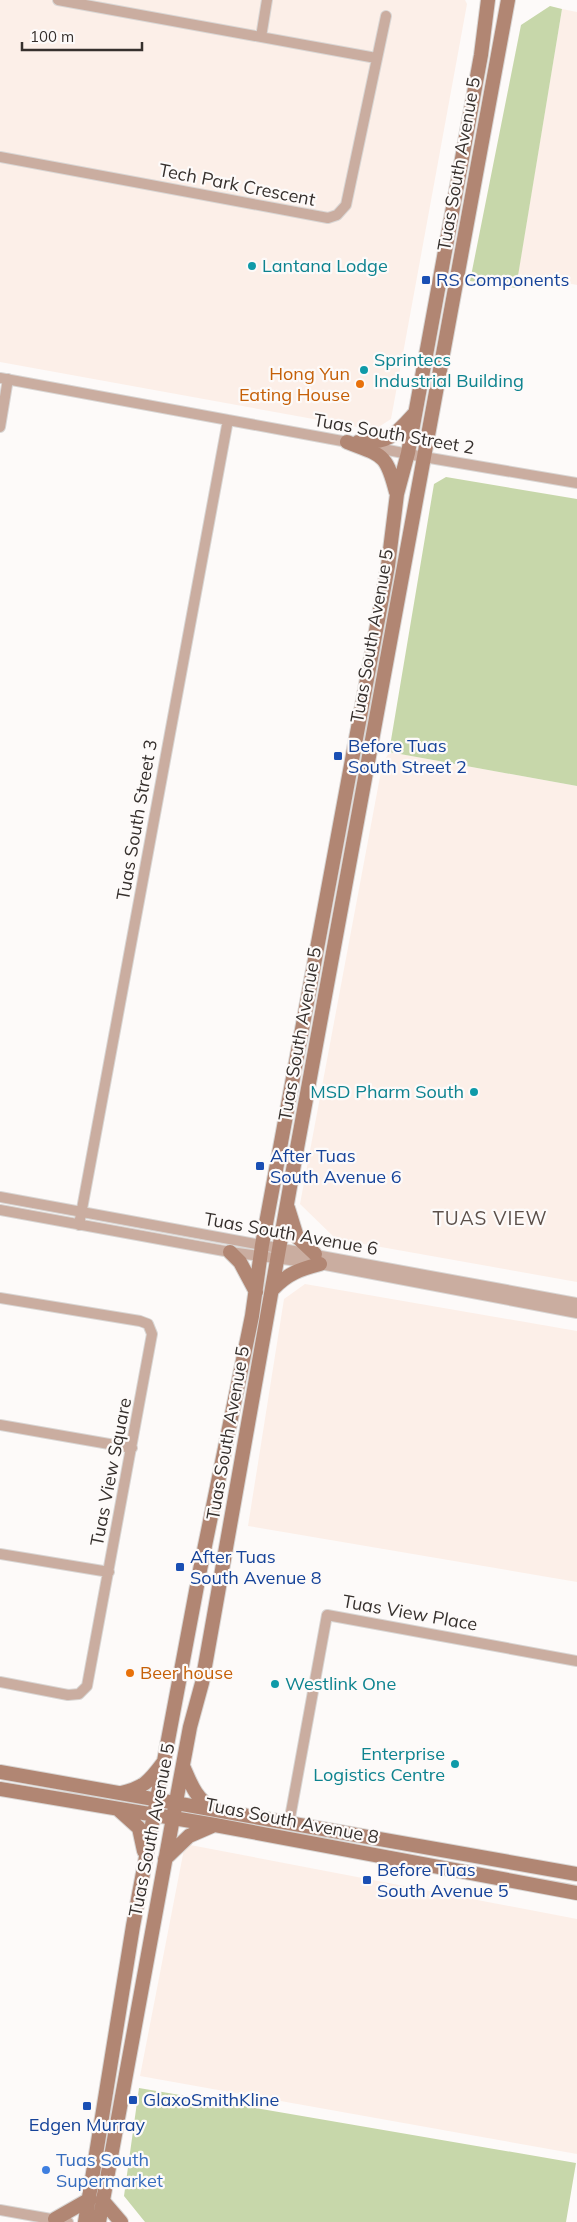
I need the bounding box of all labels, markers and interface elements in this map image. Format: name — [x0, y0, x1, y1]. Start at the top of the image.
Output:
scale bar — [22, 20, 142, 52]
text: 100 m — [30, 27, 74, 46]
street label: Tuas South Avenue 5 — [432, 75, 485, 253]
street label: Tech Park Crescent — [157, 158, 317, 211]
place label: Lantana Lodge — [262, 254, 388, 277]
marker: Lantana Lodge — [246, 260, 258, 272]
place label: RS Components — [436, 268, 569, 291]
marker: RS Components — [420, 274, 432, 286]
place label: Sprintecs Industrial Building — [374, 348, 524, 392]
place label: Hong Yun Eating House — [239, 362, 350, 406]
marker: Sprintecs Industrial Building — [358, 364, 370, 376]
marker: Hong Yun Eating House — [354, 378, 366, 390]
street label: Tuas South Street 2 — [312, 408, 476, 459]
street label: Tuas South Avenue 5 — [345, 547, 398, 725]
place label: Before Tuas South Street 2 — [348, 734, 467, 778]
street label: Tuas South Street 3 — [111, 738, 162, 902]
marker: Before Tuas South Street 2 — [332, 750, 344, 762]
street label: Tuas South Avenue 5 — [273, 945, 326, 1123]
place label: MSD Pharm South — [310, 1080, 464, 1103]
marker: MSD Pharm South — [468, 1086, 480, 1098]
place label: After Tuas South Avenue 6 — [270, 1144, 402, 1188]
marker: After Tuas South Avenue 6 — [254, 1160, 266, 1172]
district label: TUAS VIEW — [432, 1206, 548, 1230]
street label: Tuas South Avenue 6 — [202, 1207, 380, 1260]
street label: Tuas South Avenue 5 — [201, 1344, 254, 1522]
street label: Tuas View Square — [85, 1396, 136, 1548]
place label: After Tuas South Avenue 8 — [190, 1545, 322, 1589]
marker: After Tuas South Avenue 8 — [174, 1561, 186, 1573]
street label: Tuas View Place — [341, 1589, 479, 1636]
place label: Beer house — [140, 1661, 233, 1684]
marker: Beer house — [124, 1667, 136, 1679]
place label: Westlink One — [285, 1672, 396, 1695]
marker: Westlink One — [269, 1678, 281, 1690]
street label: Tuas South Avenue 5 — [123, 1741, 180, 1918]
place label: Enterprise Logistics Centre — [313, 1742, 445, 1786]
marker: Enterprise Logistics Centre — [449, 1758, 461, 1770]
street label: Tuas South Avenue 8 — [204, 1792, 381, 1849]
place label: Before Tuas South Avenue 5 — [377, 1858, 509, 1902]
marker: Before Tuas South Avenue 5 — [361, 1874, 373, 1886]
place label: GlaxoSmithKline — [143, 2088, 279, 2111]
marker: GlaxoSmithKline — [127, 2094, 139, 2106]
marker: Edgen Murray — [81, 2100, 93, 2112]
place label: Edgen Murray — [29, 2113, 146, 2136]
place label: Tuas South Supermarket — [56, 2148, 163, 2192]
marker: Tuas South Supermarket — [40, 2164, 52, 2176]

